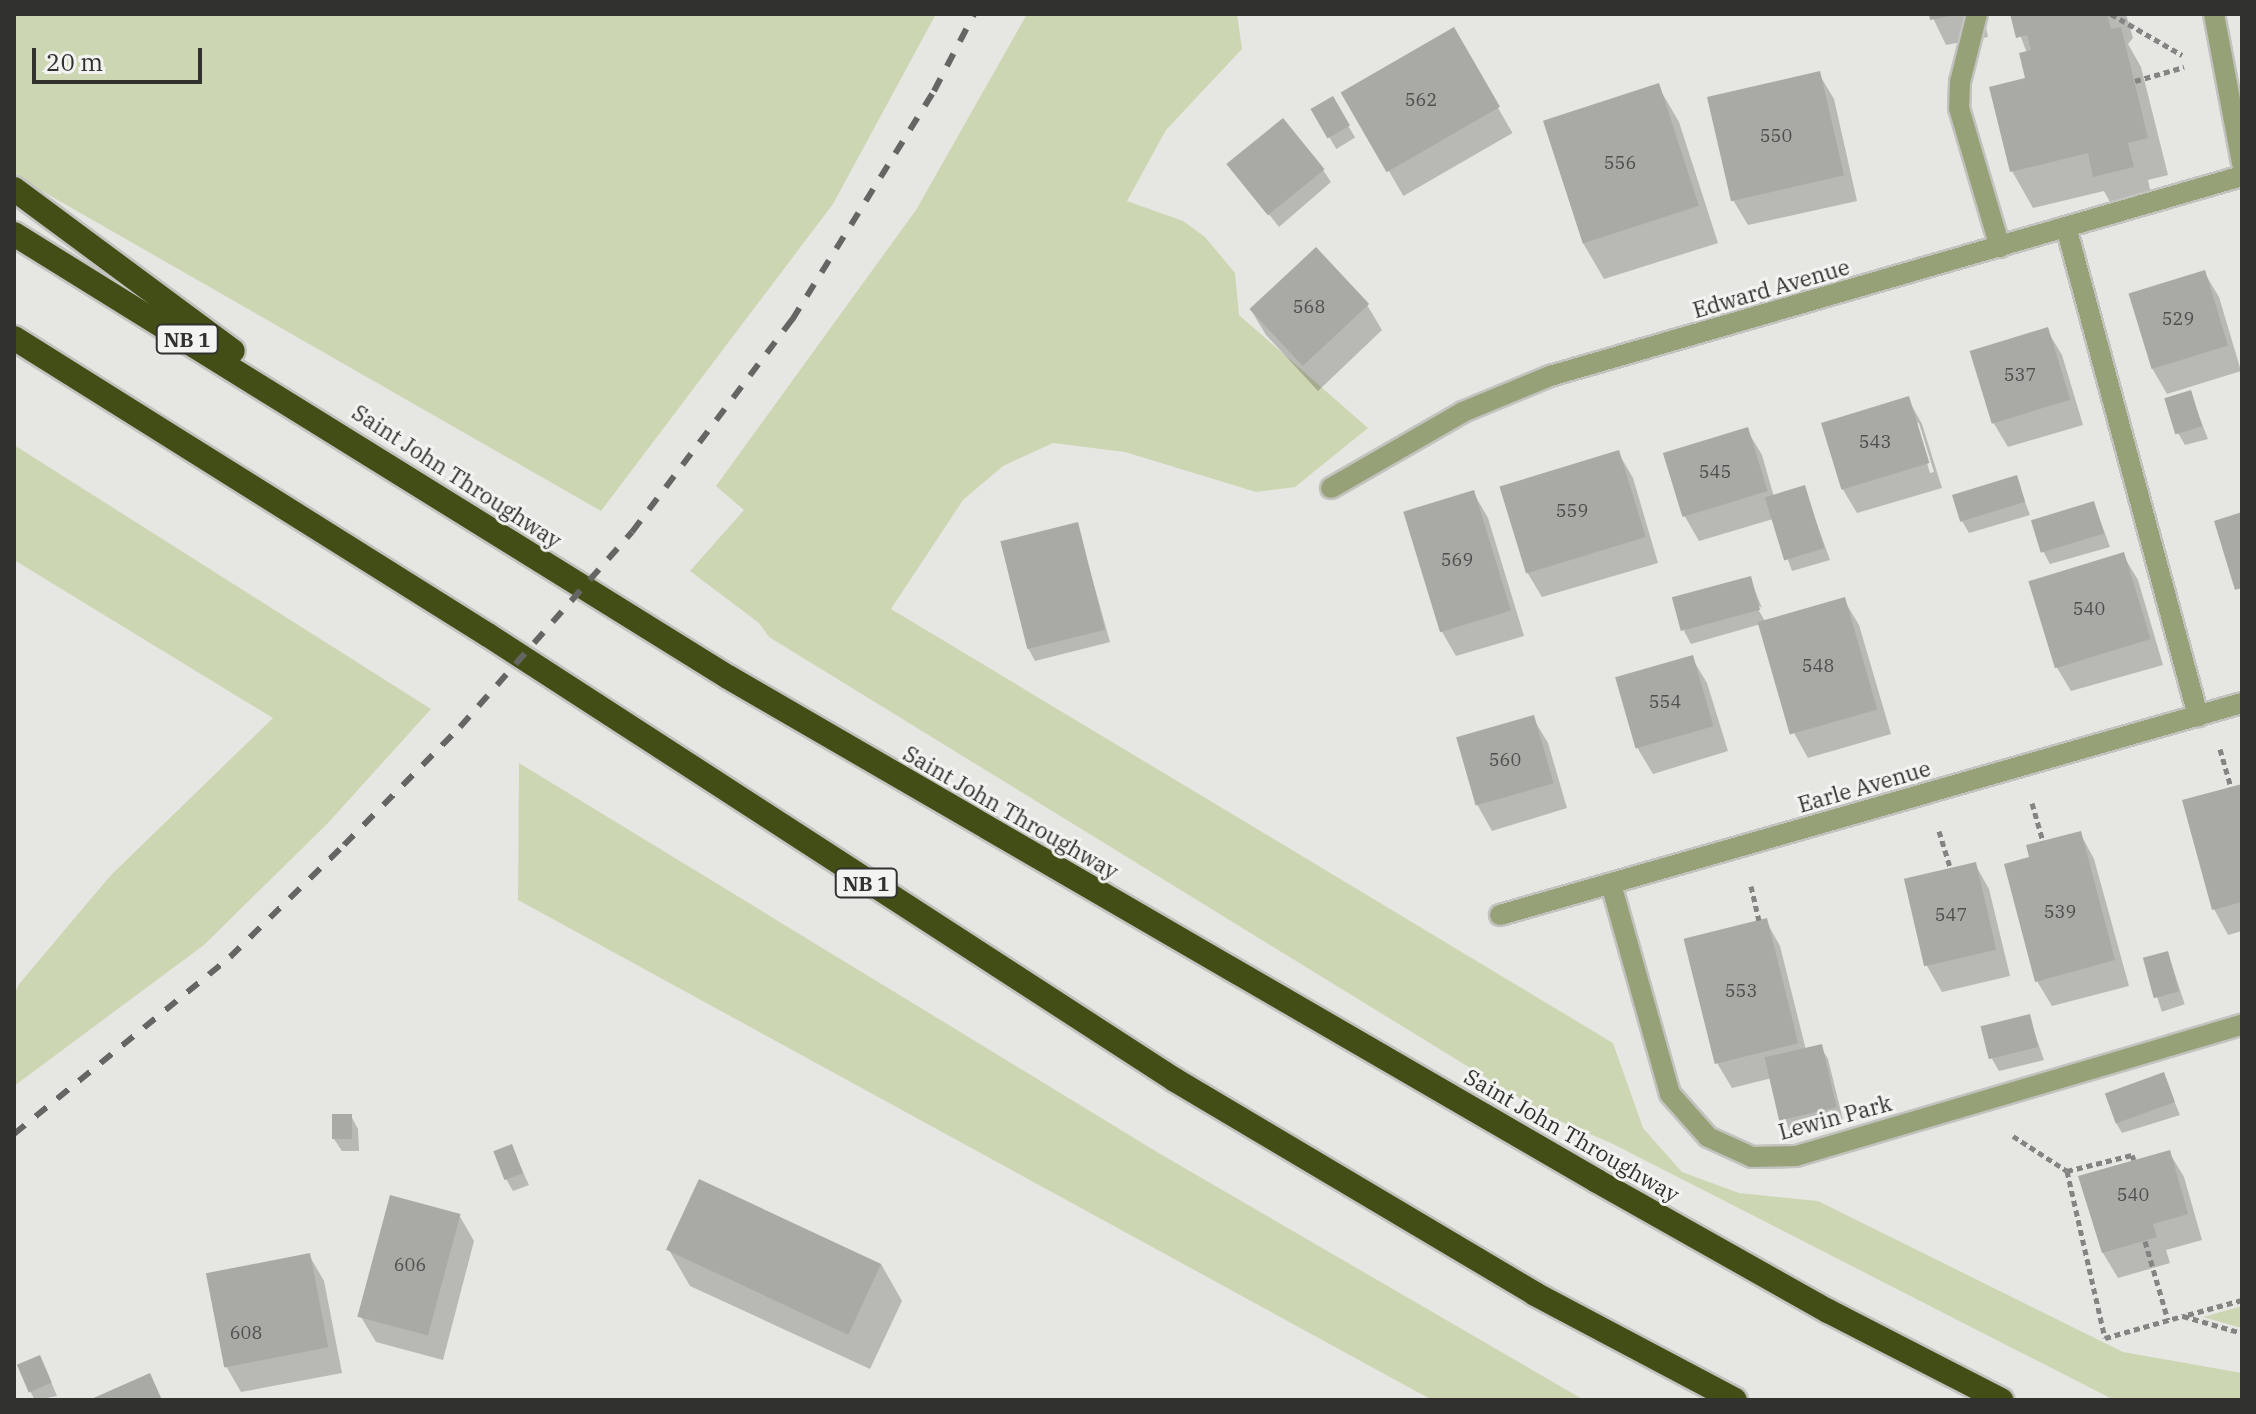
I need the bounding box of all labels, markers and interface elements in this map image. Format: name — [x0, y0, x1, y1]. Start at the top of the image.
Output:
scale bar — [36, 32, 206, 82]
text: 20 m — [46, 46, 103, 78]
house number: 562 — [1405, 89, 1437, 111]
house number: 550 — [1760, 125, 1792, 147]
house number: 556 — [1604, 152, 1636, 174]
street label: Edward Avenue — [1690, 253, 1852, 323]
house number: 568 — [1293, 296, 1325, 318]
house number: 529 — [2162, 308, 2194, 330]
road number: NB 1 — [155, 323, 219, 355]
house number: 537 — [2004, 364, 2036, 386]
street label: Saint John Throughway — [348, 399, 566, 553]
house number: 543 — [1859, 431, 1891, 453]
house number: 545 — [1699, 461, 1731, 483]
house number: 559 — [1556, 500, 1588, 522]
house number: 569 — [1441, 549, 1473, 571]
house number: 540 — [2073, 598, 2105, 620]
house number: 548 — [1802, 655, 1834, 677]
house number: 554 — [1649, 691, 1681, 713]
street label: Saint John Throughway — [899, 740, 1123, 884]
house number: 560 — [1489, 749, 1521, 771]
street label: Earle Avenue — [1795, 754, 1933, 818]
road number: NB 1 — [834, 867, 898, 899]
house number: 539 — [2044, 901, 2076, 923]
house number: 547 — [1935, 904, 1967, 926]
house number: 553 — [1725, 980, 1757, 1002]
street label: Saint John Throughway — [1460, 1063, 1684, 1207]
street label: Lewin Park — [1776, 1089, 1894, 1145]
house number: 540 — [2117, 1184, 2149, 1206]
house number: 606 — [394, 1254, 426, 1276]
house number: 608 — [230, 1322, 262, 1344]

